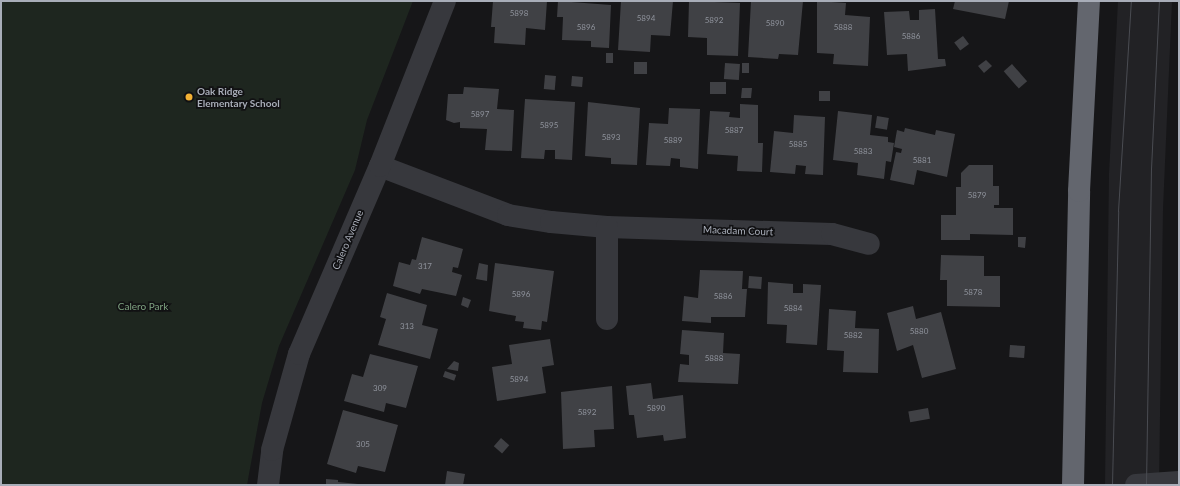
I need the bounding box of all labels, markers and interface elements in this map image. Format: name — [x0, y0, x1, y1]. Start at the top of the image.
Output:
house number: 5898 — [510, 9, 528, 19]
house number: 5894 — [637, 14, 655, 24]
house number: 5892 — [705, 16, 723, 26]
house number: 5890 — [766, 19, 784, 29]
house number: 5896 — [577, 23, 595, 33]
house number: 5888 — [834, 23, 852, 33]
house number: 5886 — [902, 32, 920, 42]
place label: Oak Ridge Elementary School — [197, 85, 280, 108]
marker: Oak Ridge Elementary School — [184, 92, 194, 102]
house number: 5897 — [471, 110, 489, 120]
house number: 5895 — [540, 121, 558, 131]
house number: 5887 — [725, 126, 743, 136]
house number: 5893 — [602, 133, 620, 143]
house number: 5889 — [664, 136, 682, 146]
house number: 5885 — [789, 140, 807, 150]
house number: 5883 — [854, 147, 872, 157]
house number: 5881 — [913, 156, 931, 166]
house number: 5879 — [968, 191, 986, 201]
street label: Calero Avenue — [330, 208, 366, 272]
street label: Macadam Court — [703, 224, 773, 238]
house number: 317 — [418, 262, 432, 272]
house number: 5878 — [964, 288, 982, 298]
house number: 5896 — [512, 290, 530, 300]
house number: 5886 — [714, 292, 732, 302]
park label: Calero Park — [118, 301, 168, 313]
house number: 5884 — [784, 304, 802, 314]
house number: 313 — [400, 322, 414, 332]
house number: 5880 — [910, 327, 928, 337]
house number: 5882 — [844, 331, 862, 341]
house number: 5888 — [705, 354, 723, 364]
house number: 5894 — [510, 375, 528, 385]
house number: 309 — [373, 384, 387, 394]
house number: 5890 — [647, 404, 665, 414]
house number: 5892 — [578, 408, 596, 418]
house number: 305 — [356, 440, 370, 450]

